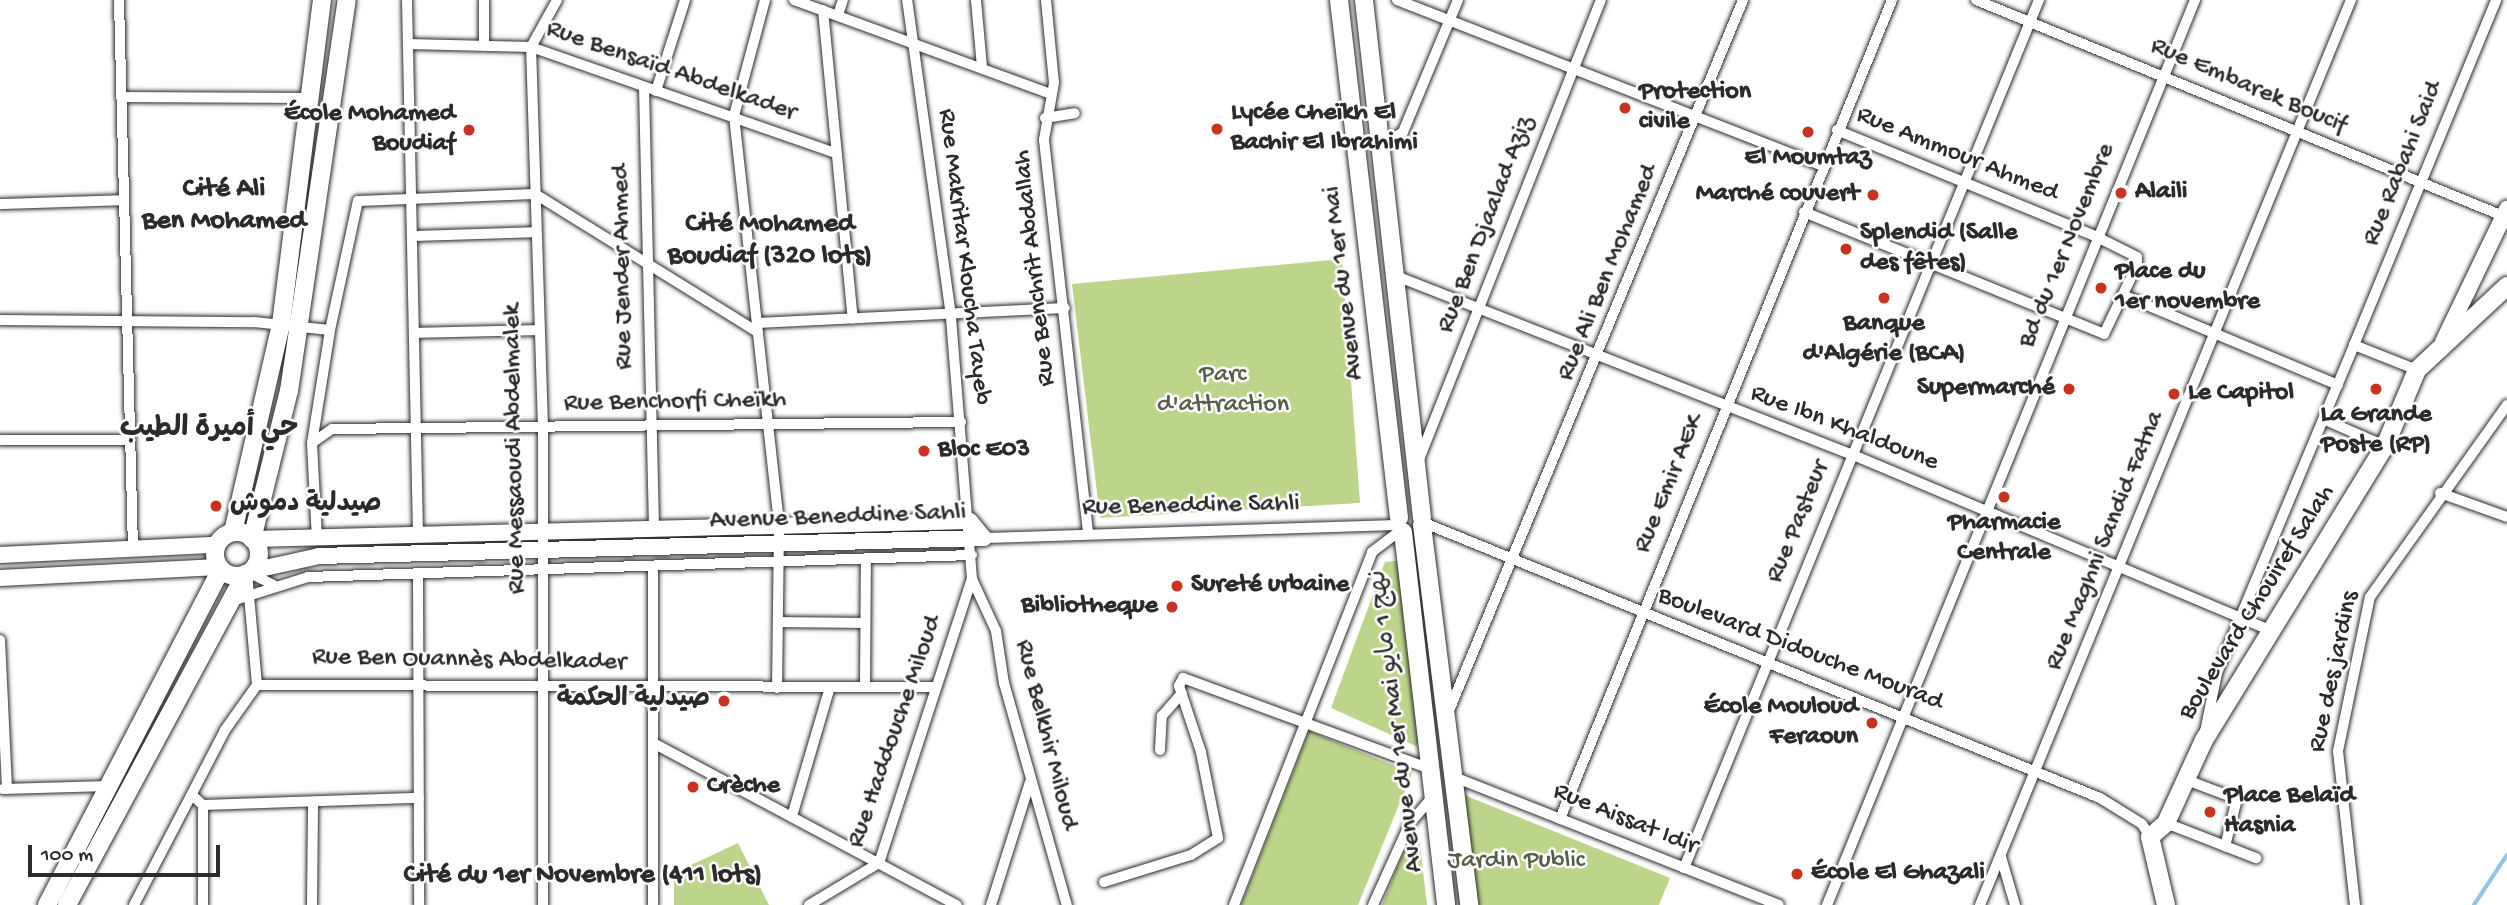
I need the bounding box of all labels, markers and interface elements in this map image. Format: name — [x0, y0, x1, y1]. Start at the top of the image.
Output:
street label: Rue Bensaïd Abdelkader — [542, 14, 800, 130]
street label: Rue Embarek Boucif — [2145, 32, 2351, 142]
place label: Protection civile — [1639, 77, 1751, 138]
street label: Rue Rabahi Said — [2357, 77, 2451, 251]
place label: Lycée Cheïkh El Bachir El Ibrahimi — [1231, 98, 1418, 160]
place label: École Mohamed Boudiaf — [284, 99, 455, 160]
marker: Protection civile — [1617, 100, 1633, 116]
street label: Rue Ammour Ahmed — [1851, 100, 2063, 210]
street label: Rue Makritar Kloucha Tayeb — [929, 107, 997, 407]
street label: Rue Ben Djaalad Aziz — [1431, 112, 1543, 338]
marker: Lycée Cheïkh El Bachir El Ibrahimi — [1209, 121, 1225, 137]
marker: École Mohamed Boudiaf — [461, 122, 477, 138]
marker: El Moumtaz — [1800, 124, 1816, 140]
street label: Bd du 1er Novembre — [2013, 139, 2123, 353]
place label: El Moumtaz — [1745, 143, 1871, 175]
street label: Rue Benchrit Abdallah — [1008, 148, 1064, 388]
street label: Rue Ali Ben Mohamed — [1551, 160, 1667, 386]
street label: Rue Jender Ahmed — [607, 164, 641, 370]
district label: Cité Ali Ben Mohamed — [142, 173, 306, 239]
place label: Alaili — [2135, 177, 2187, 209]
place label: Marché couvert — [1696, 179, 1859, 211]
street label: Avenue du 1er Mai — [1318, 184, 1372, 382]
marker: Alaili — [2113, 185, 2129, 201]
marker: Marché couvert — [1865, 187, 1881, 203]
district label: Cité Mohamed Boudiaf (320 lots) — [668, 208, 872, 274]
place label: Splendid (Salle des fêtes) — [1860, 218, 2017, 280]
marker: Splendid (Salle des fêtes) — [1838, 241, 1854, 257]
place label: Place du 1er novembre — [2115, 257, 2260, 318]
marker: Place du 1er novembre — [2093, 280, 2109, 296]
marker: Banque d'Algérie (BCA) — [1876, 290, 1892, 306]
street label: Rue Messaoudi Abdelmalek — [498, 304, 534, 594]
place label: Banque d'Algérie (BCA) — [1803, 309, 1965, 370]
park label: Parc d'attraction — [1157, 360, 1289, 422]
place label: Supermarché — [1917, 373, 2055, 405]
place label: Le Capitol — [2188, 378, 2294, 410]
street label: Rue Ibn Khaldoune — [1746, 379, 1942, 479]
marker: Supermarché — [2061, 381, 2077, 397]
marker: La Grande Poste (RP) — [2368, 381, 2384, 397]
street label: Rue Benchorfi Cheïkh — [564, 385, 786, 421]
marker: Le Capitol — [2166, 386, 2182, 402]
place label: La Grande Poste (RP) — [2320, 400, 2432, 462]
street label: Rue Maghni Sandid Fatna — [2040, 407, 2172, 675]
street label: Rue Emir AEK — [1628, 410, 1712, 558]
district label: حي أميرة الطيب — [120, 413, 298, 447]
place label: Bloc E03 — [938, 435, 1030, 467]
marker: Bloc E03 — [916, 443, 932, 459]
street label: Rue Pasteur — [1760, 456, 1838, 588]
street label: Boulevard Chouiref Salah — [2173, 480, 2343, 726]
marker: Pharmacie Centrale — [1996, 489, 2012, 505]
place label: صيدلية دموش — [230, 490, 381, 522]
street label: Rue Beneddine Sahli — [1082, 490, 1300, 524]
marker: صيدلية دموش — [208, 498, 224, 514]
street label: Avenue Beneddine Sahli — [709, 498, 967, 538]
place label: Pharmacie Centrale — [1948, 508, 2060, 570]
street label: Avenue du 1er Mai نهج 1 مايو — [1364, 568, 1432, 874]
place label: Sureté urbaine — [1191, 570, 1349, 602]
marker: Sureté urbaine — [1169, 578, 1185, 594]
street label: Boulevard Didouche Mourad — [1653, 581, 1947, 719]
street label: Rue des jardins — [2303, 589, 2367, 755]
place label: Bibliotheque — [1021, 591, 1158, 623]
marker: Bibliotheque — [1164, 599, 1180, 615]
street label: Rue Haddouche Miloud — [842, 612, 950, 852]
street label: Rue Belkhir Miloud — [1006, 637, 1084, 833]
street label: Rue Ben Ouannès Abdelkader — [312, 643, 626, 679]
place label: صيدلية الحكمة — [556, 685, 710, 717]
place label: École Mouloud Feraoun — [1704, 692, 1858, 754]
marker: صيدلية الحكمة — [716, 693, 732, 709]
marker: École Mouloud Feraoun — [1864, 715, 1880, 731]
place label: Crèche — [707, 771, 780, 803]
street label: Rue Aissat Idir — [1548, 777, 1702, 863]
marker: Crèche — [685, 779, 701, 795]
place label: Place Belaïd Hasnia — [2224, 781, 2355, 842]
marker: Place Belaïd Hasnia — [2202, 804, 2218, 820]
scale bar — [32, 832, 224, 876]
text: 100 m — [41, 844, 93, 869]
park label: Jardin Public — [1447, 846, 1585, 878]
place label: École El Ghazali — [1811, 858, 1985, 890]
district label: Cité du 1er Novembre (411 lots) — [404, 859, 762, 893]
marker: École El Ghazali — [1789, 866, 1805, 882]

